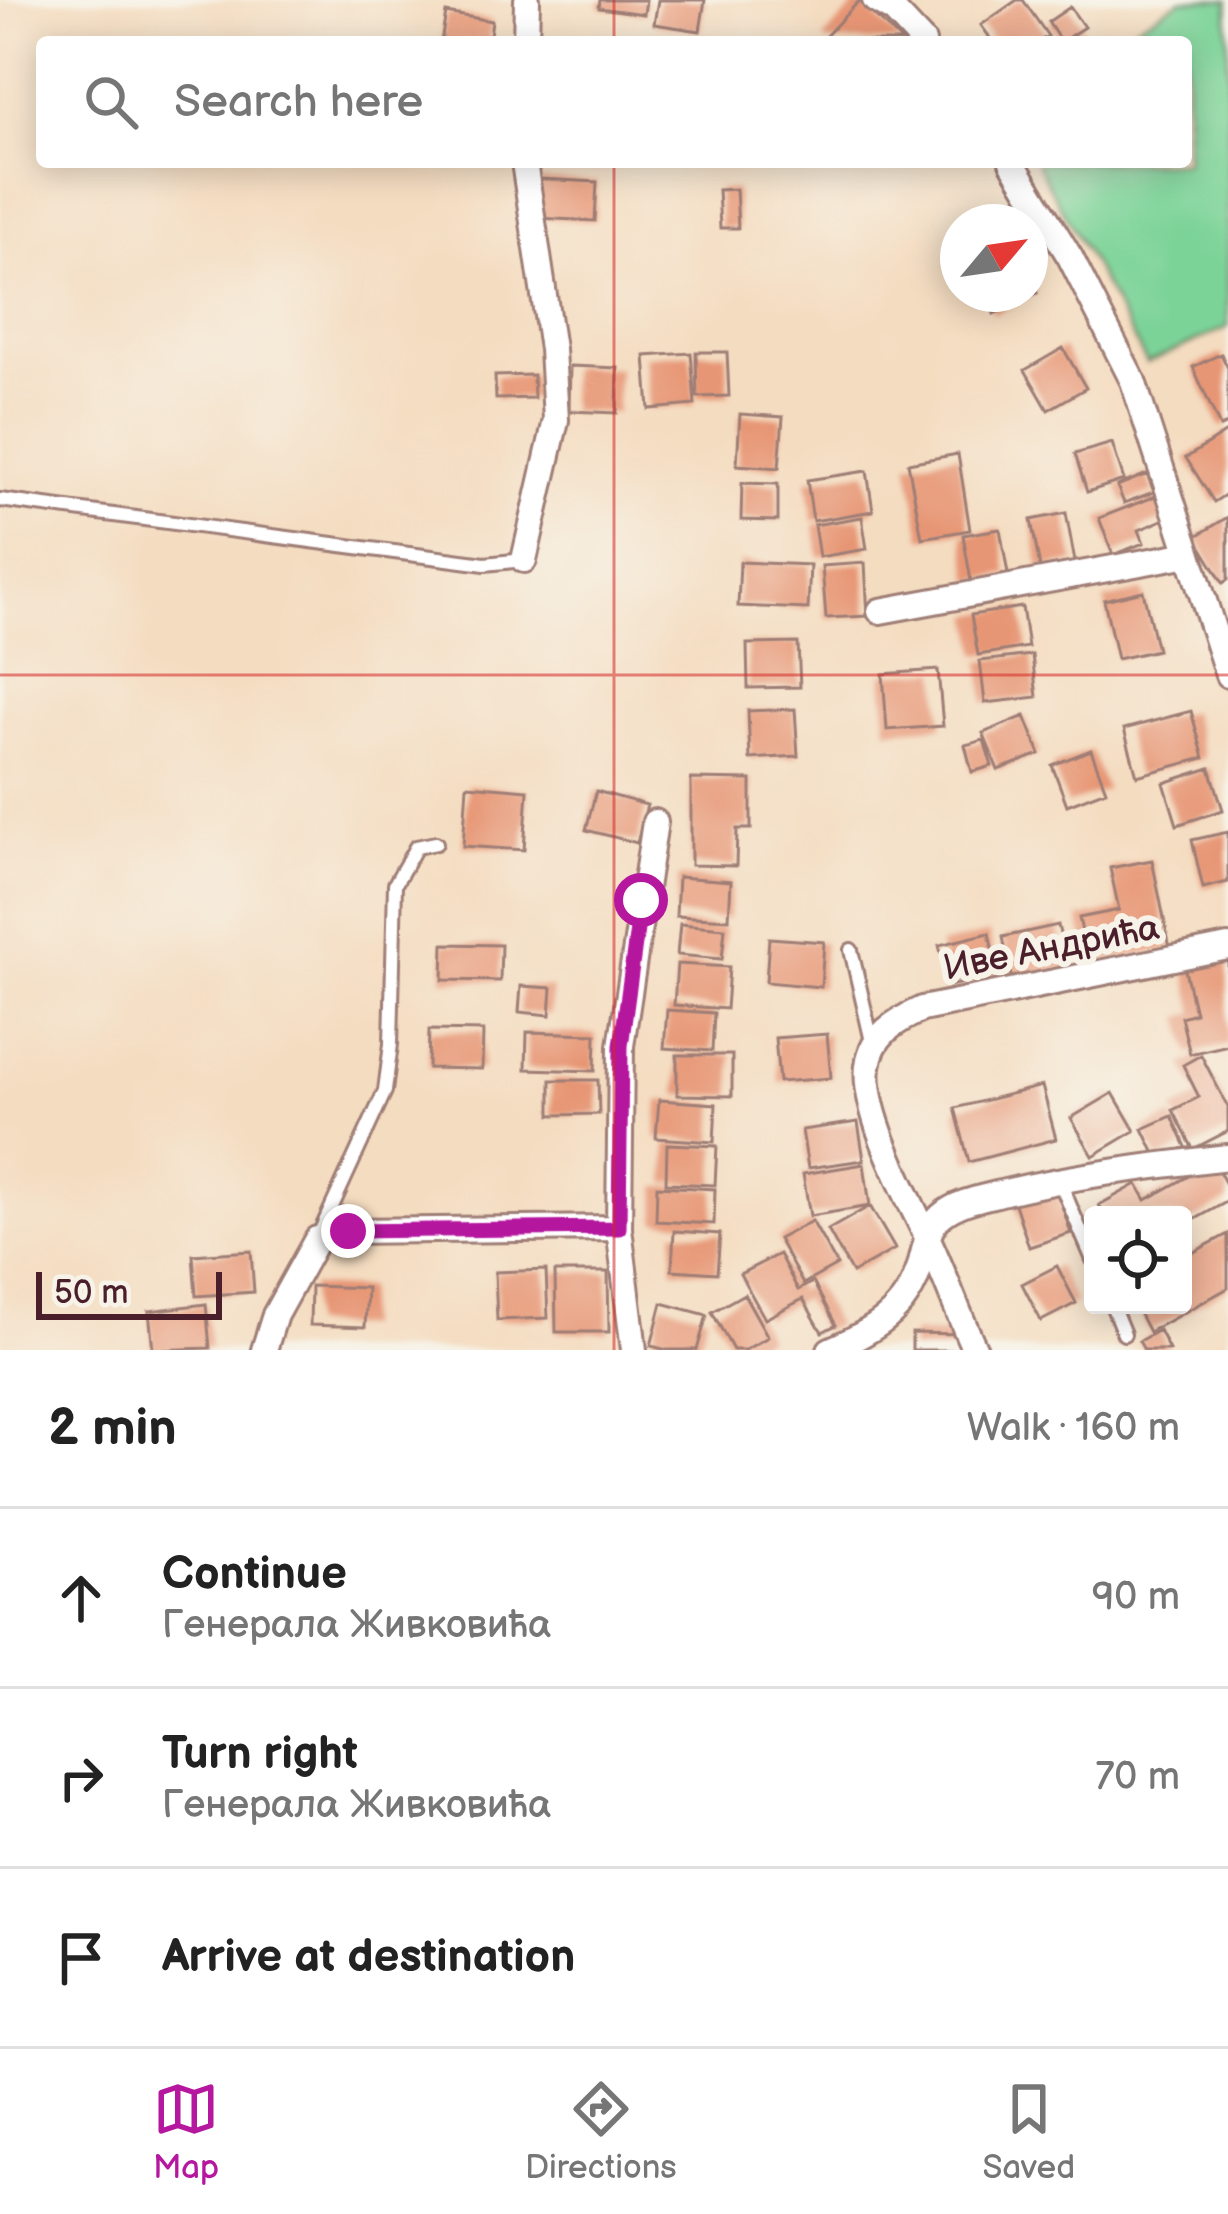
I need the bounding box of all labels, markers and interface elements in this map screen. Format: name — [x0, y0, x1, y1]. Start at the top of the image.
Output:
search box — [36, 36, 1192, 168]
icon: search — [78, 69, 144, 135]
text: Search here — [174, 75, 423, 130]
north arrow — [940, 204, 1048, 312]
route start — [614, 873, 668, 927]
street label: Иве Андрића — [940, 906, 1163, 990]
route end — [321, 1204, 375, 1258]
map controls — [1084, 1206, 1192, 1314]
button: locate — [1084, 1206, 1192, 1314]
scale bar — [36, 1266, 222, 1319]
text: 50 m — [54, 1273, 129, 1313]
text: 2 min — [48, 1398, 177, 1459]
text: Walk · 160 m — [967, 1405, 1180, 1452]
text: Continue — [162, 1547, 347, 1602]
icon: ahead — [48, 1565, 114, 1631]
text: 90 m — [1092, 1574, 1180, 1621]
text: Генерала Живковића — [162, 1602, 551, 1649]
text: Turn right — [162, 1727, 358, 1782]
icon: right — [48, 1745, 114, 1811]
text: 70 m — [1095, 1754, 1180, 1801]
text: Генерала Живковића — [162, 1782, 551, 1829]
icon: arrive — [48, 1925, 114, 1991]
text: Arrive at destination — [162, 1930, 575, 1985]
tab: Map — [153, 2076, 219, 2188]
tab: Directions — [525, 2076, 677, 2188]
tab: Saved — [982, 2076, 1075, 2188]

